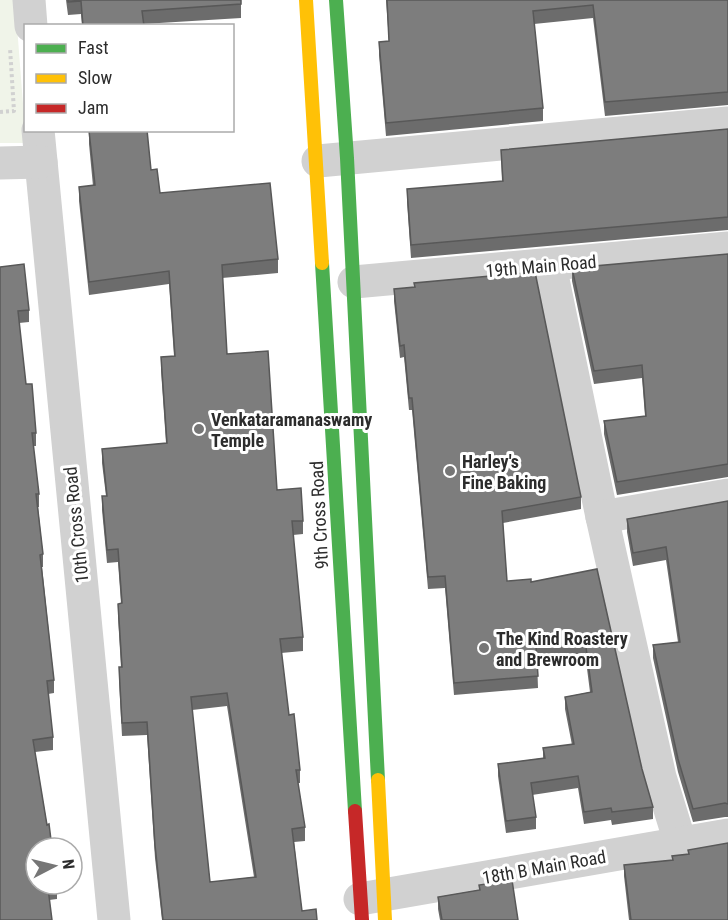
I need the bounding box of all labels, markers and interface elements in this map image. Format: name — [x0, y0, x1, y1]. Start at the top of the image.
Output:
legend — [24, 24, 234, 132]
text: Fast — [78, 37, 109, 58]
text: Slow — [78, 67, 113, 88]
text: Jam — [78, 97, 109, 118]
street label: 19th Main Road — [485, 251, 597, 281]
place label: Venkataramanaswamy Temple — [211, 409, 372, 451]
marker: Venkataramanaswamy Temple — [192, 422, 206, 436]
place label: Harley's Fine Baking — [462, 451, 546, 493]
street label: 9th Cross Road — [306, 460, 332, 570]
marker: Harley's Fine Baking — [443, 464, 457, 478]
street label: 10th Cross Road — [59, 466, 93, 584]
place label: The Kind Roastery and Brewroom — [496, 628, 628, 670]
marker: The Kind Roastery and Brewroom — [477, 641, 491, 655]
north arrow — [24, 836, 84, 896]
street label: 18th B Main Road — [481, 846, 607, 888]
text: N — [58, 858, 78, 870]

